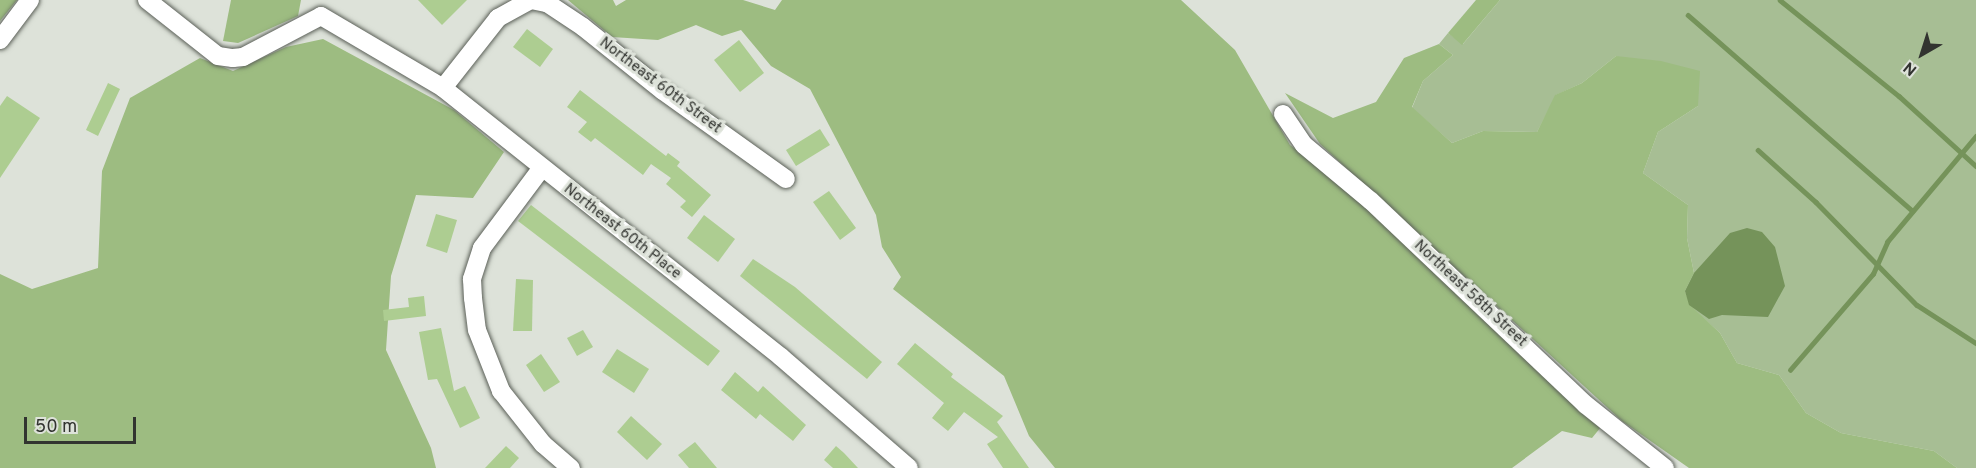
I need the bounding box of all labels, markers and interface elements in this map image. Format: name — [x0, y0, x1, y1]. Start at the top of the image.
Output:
north arrow — [1892, 24, 1952, 84]
street label: Northeast 60th Street — [595, 34, 725, 138]
text: N — [1900, 57, 1921, 79]
street label: Northeast 60th Place — [560, 181, 684, 283]
street label: Northeast 58th Street — [1410, 237, 1530, 351]
scale bar — [27, 405, 140, 443]
text: 50 m — [35, 416, 77, 439]

